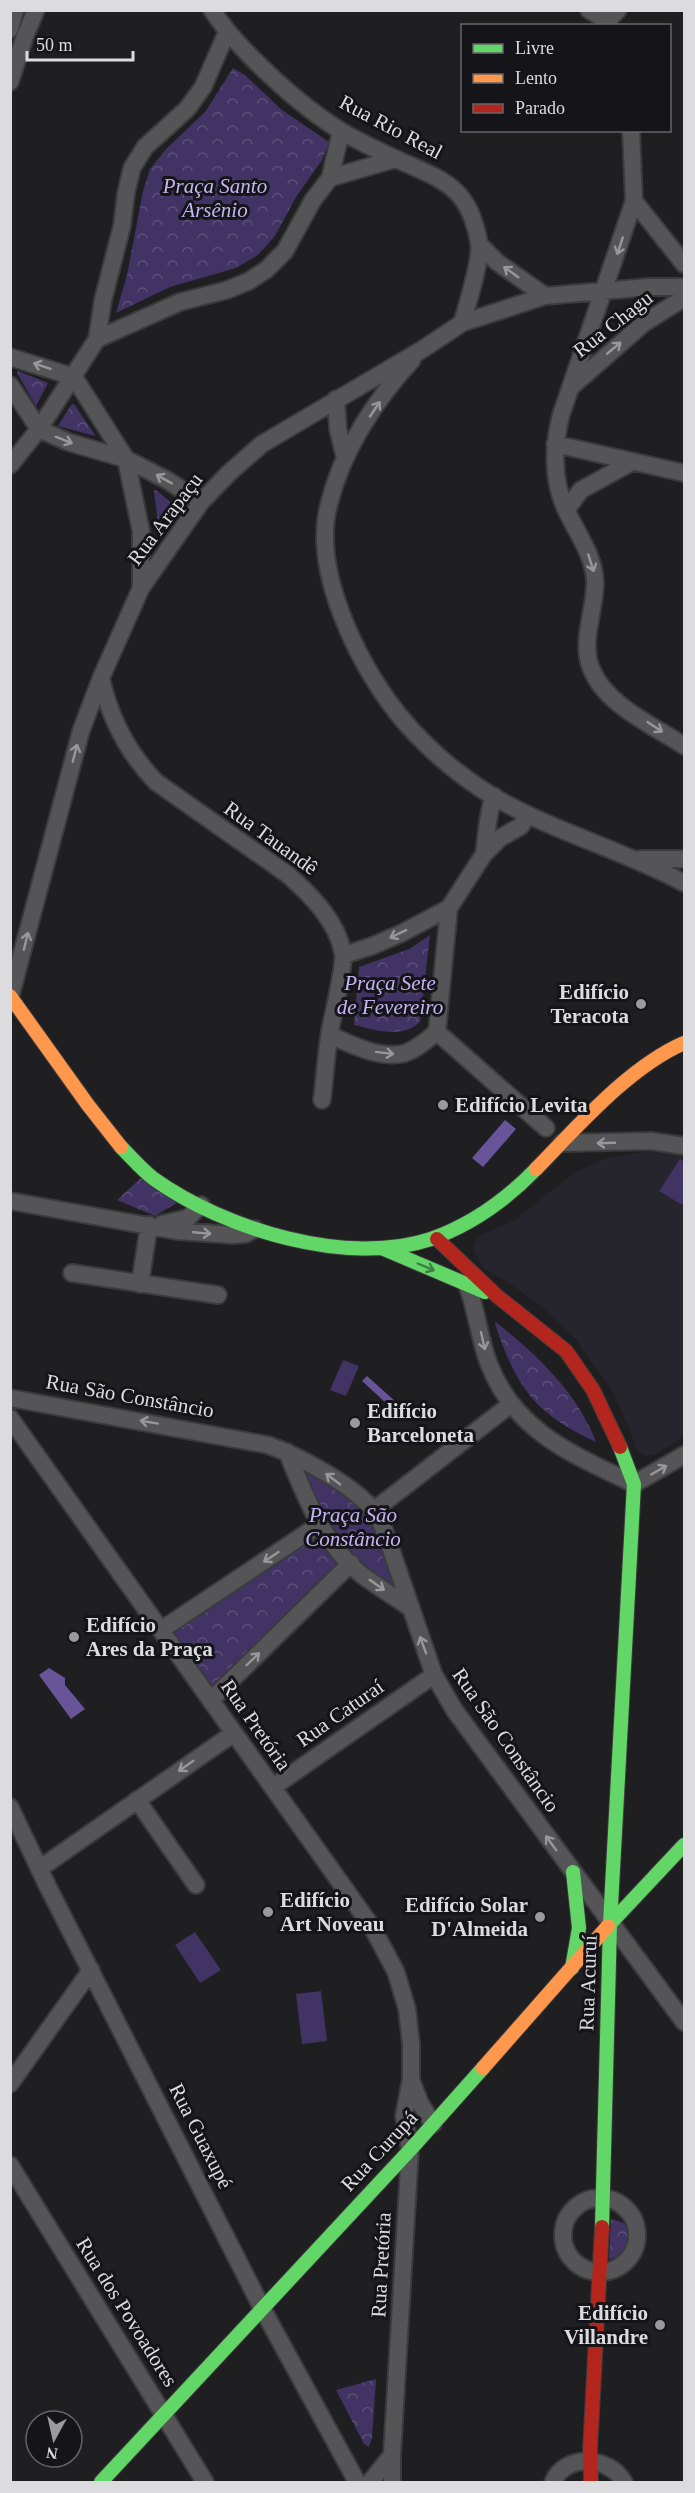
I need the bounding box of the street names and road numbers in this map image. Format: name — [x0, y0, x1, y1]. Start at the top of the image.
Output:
street label: Rua Rio Real — [335, 90, 447, 164]
street label: Rua Chagu — [569, 285, 658, 362]
street label: Rua Arapaçu — [123, 468, 208, 570]
street label: Rua Tauandê — [220, 796, 322, 880]
street label: Rua São Constâncio — [44, 1369, 216, 1423]
street label: Rua São Constâncio — [447, 1663, 565, 1817]
street label: Rua Caturaí — [292, 1674, 388, 1752]
street label: Rua Pretória — [216, 1675, 296, 1776]
street label: Rua Acuruí — [574, 1934, 602, 2032]
street label: Rua Guaxupé — [164, 2079, 238, 2193]
street label: Rua Curupá — [336, 2105, 423, 2196]
street label: Rua Pretória — [366, 2211, 396, 2318]
street label: Rua dos Povoadores — [71, 2233, 183, 2391]

